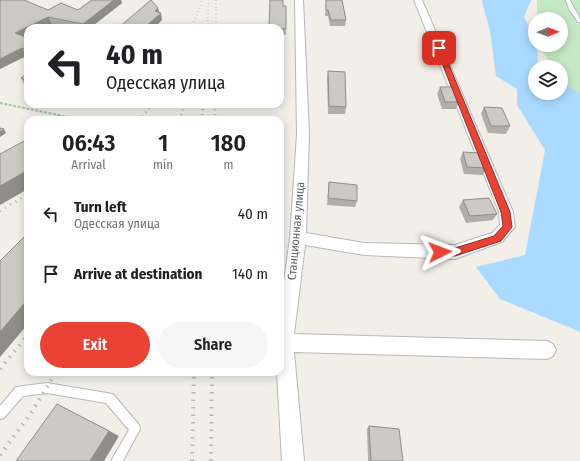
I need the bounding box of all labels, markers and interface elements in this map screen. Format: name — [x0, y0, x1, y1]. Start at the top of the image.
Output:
north arrow — [528, 12, 568, 52]
map controls — [528, 12, 568, 100]
pin — [422, 31, 456, 65]
icon: arrive — [428, 37, 450, 59]
text: 40 m — [106, 38, 163, 71]
icon: left — [40, 40, 92, 92]
button: layers — [528, 60, 568, 100]
text: Одесская улица — [106, 72, 225, 94]
text: 06:43 — [62, 129, 115, 157]
text: 1 — [158, 129, 168, 157]
text: 180 — [211, 129, 246, 157]
text: Arrival — [71, 157, 106, 172]
text: min — [153, 157, 173, 172]
text: m — [224, 157, 234, 172]
street label: Станционная улица — [285, 181, 307, 281]
text: Turn left — [74, 198, 127, 216]
icon: left — [40, 203, 62, 225]
text: 40 m — [238, 205, 268, 223]
text: Одесская улица — [74, 216, 160, 231]
position arrow — [419, 231, 461, 273]
icon: arrive — [40, 263, 62, 285]
text: Arrive at destination — [74, 265, 202, 283]
text: 140 m — [232, 265, 268, 283]
button: Exit — [40, 322, 150, 368]
button: Share — [158, 322, 268, 368]

